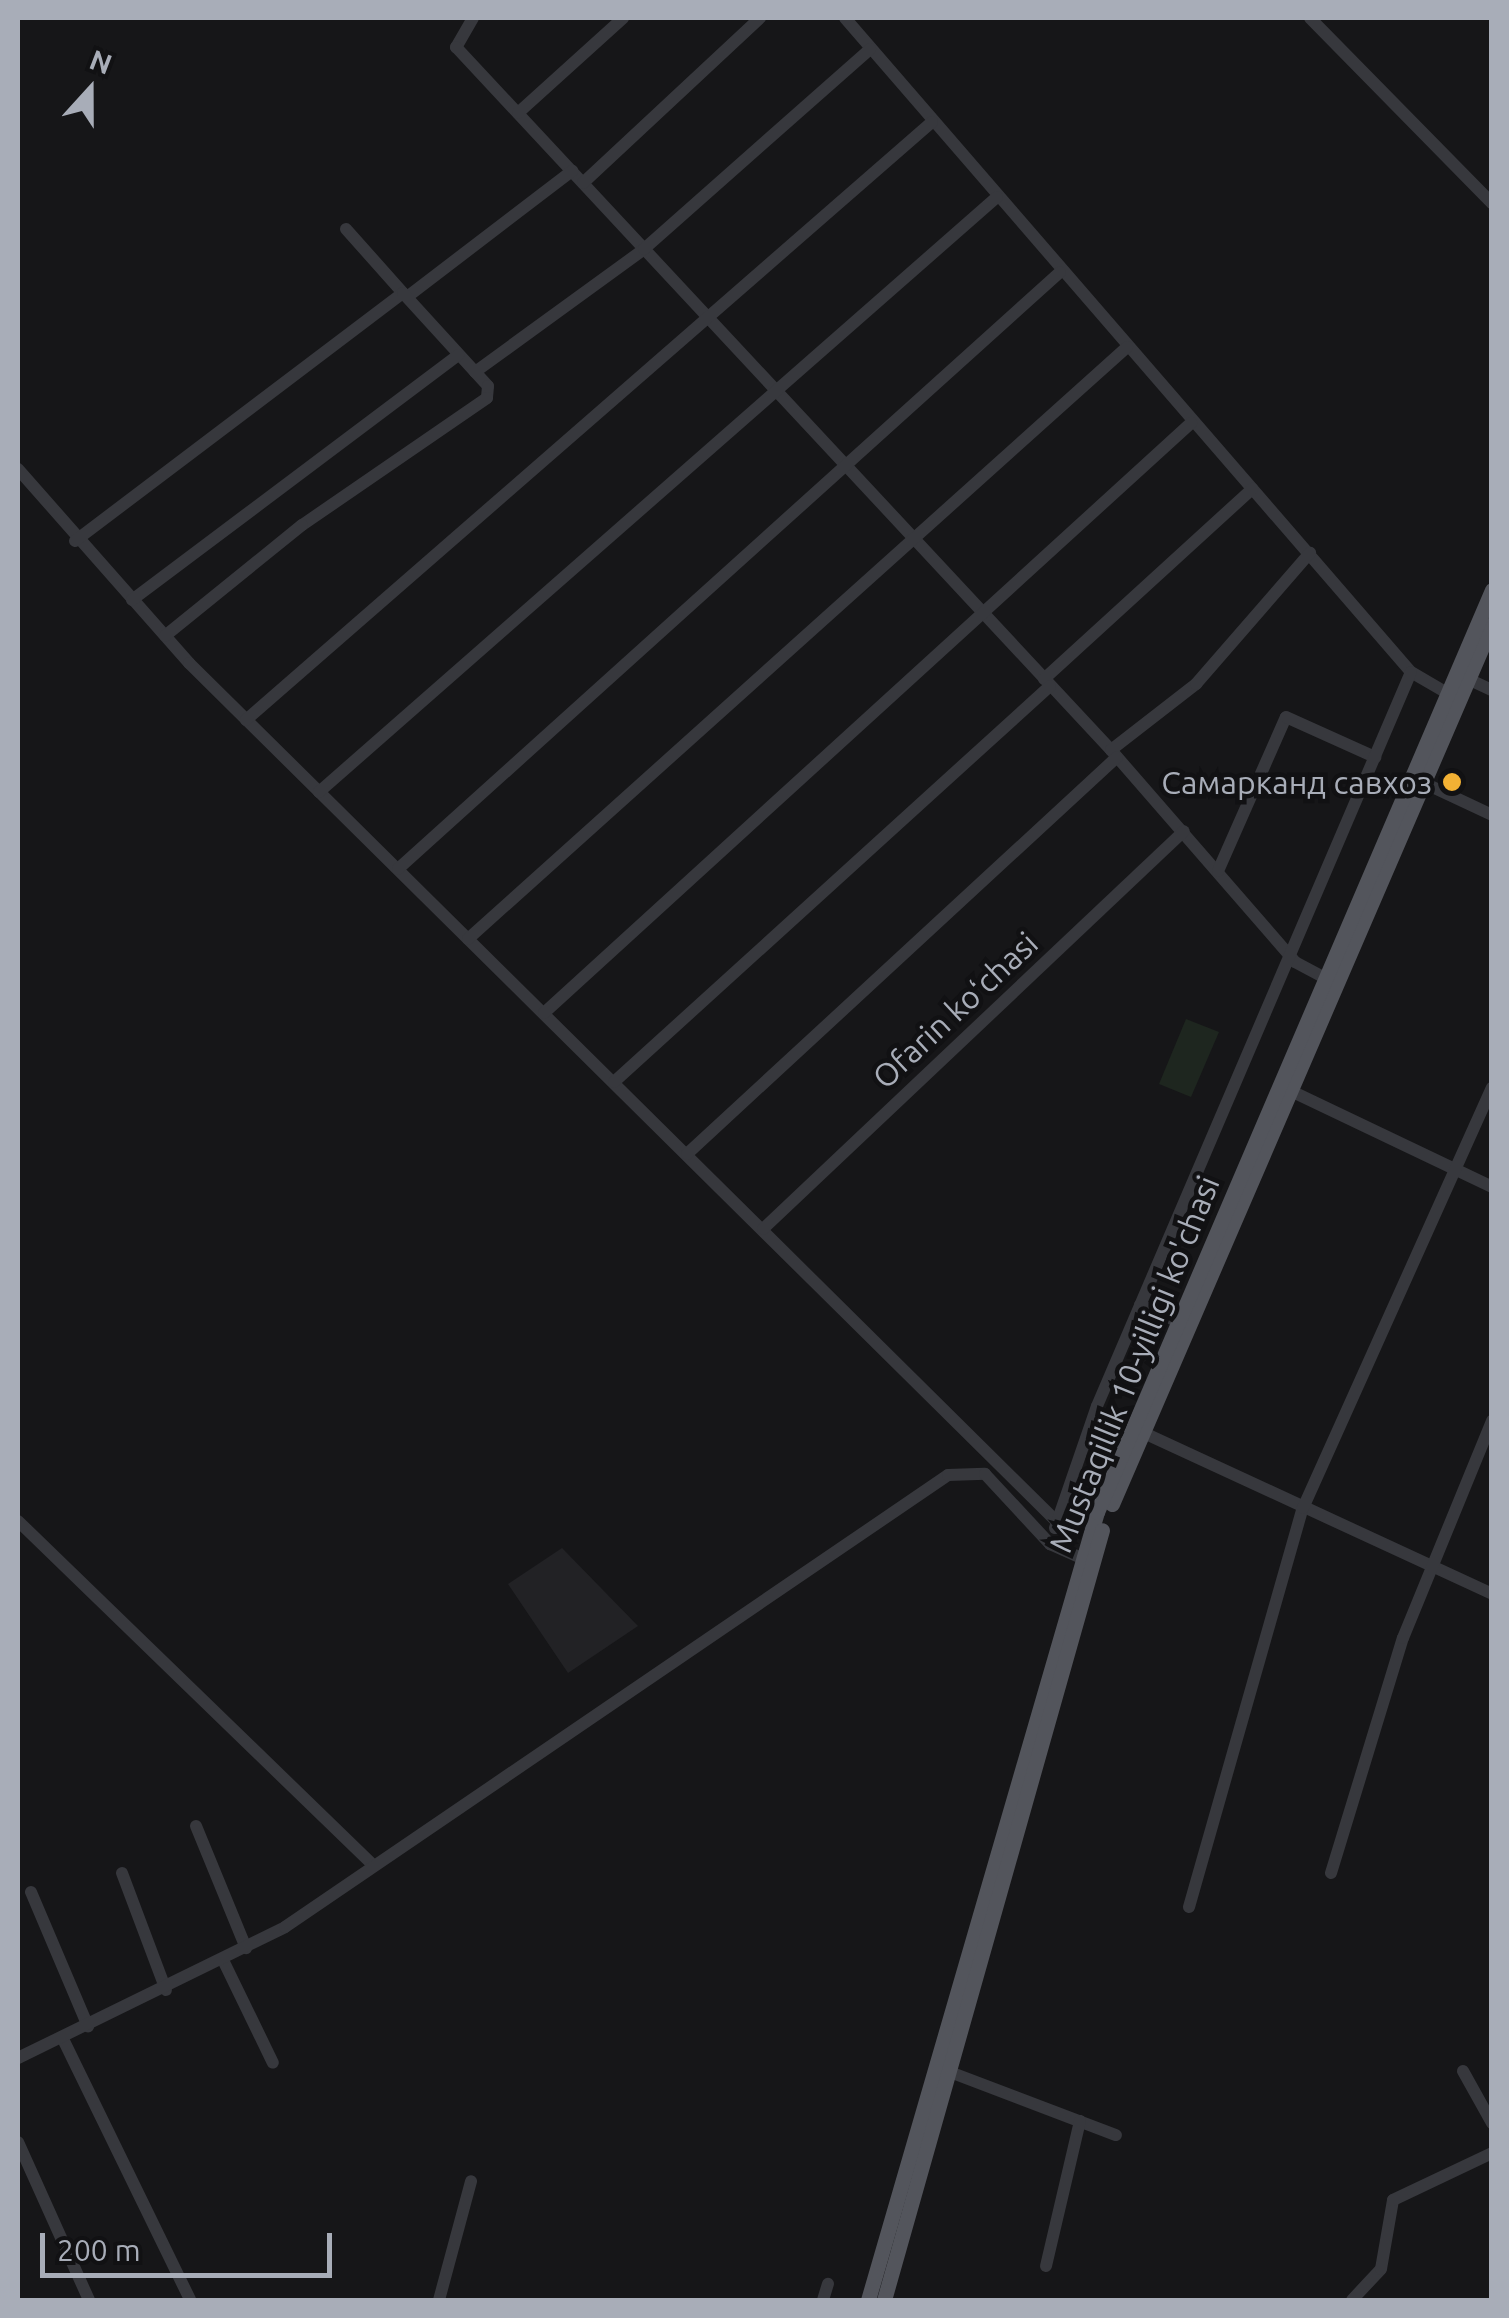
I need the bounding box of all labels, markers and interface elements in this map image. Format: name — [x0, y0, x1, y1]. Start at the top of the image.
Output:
north arrow — [40, 40, 140, 140]
text: N — [86, 43, 116, 80]
place label: Самарканд савхоз — [1161, 763, 1432, 801]
marker: Самарканд савхоз — [1441, 771, 1463, 793]
street label: Ofarin koʻchasi — [865, 924, 1045, 1096]
street label: Mustaqillik 10-yilligi ko'chasi — [1041, 1170, 1227, 1558]
scale bar — [45, 2213, 338, 2275]
text: 200 m — [57, 2233, 141, 2267]

